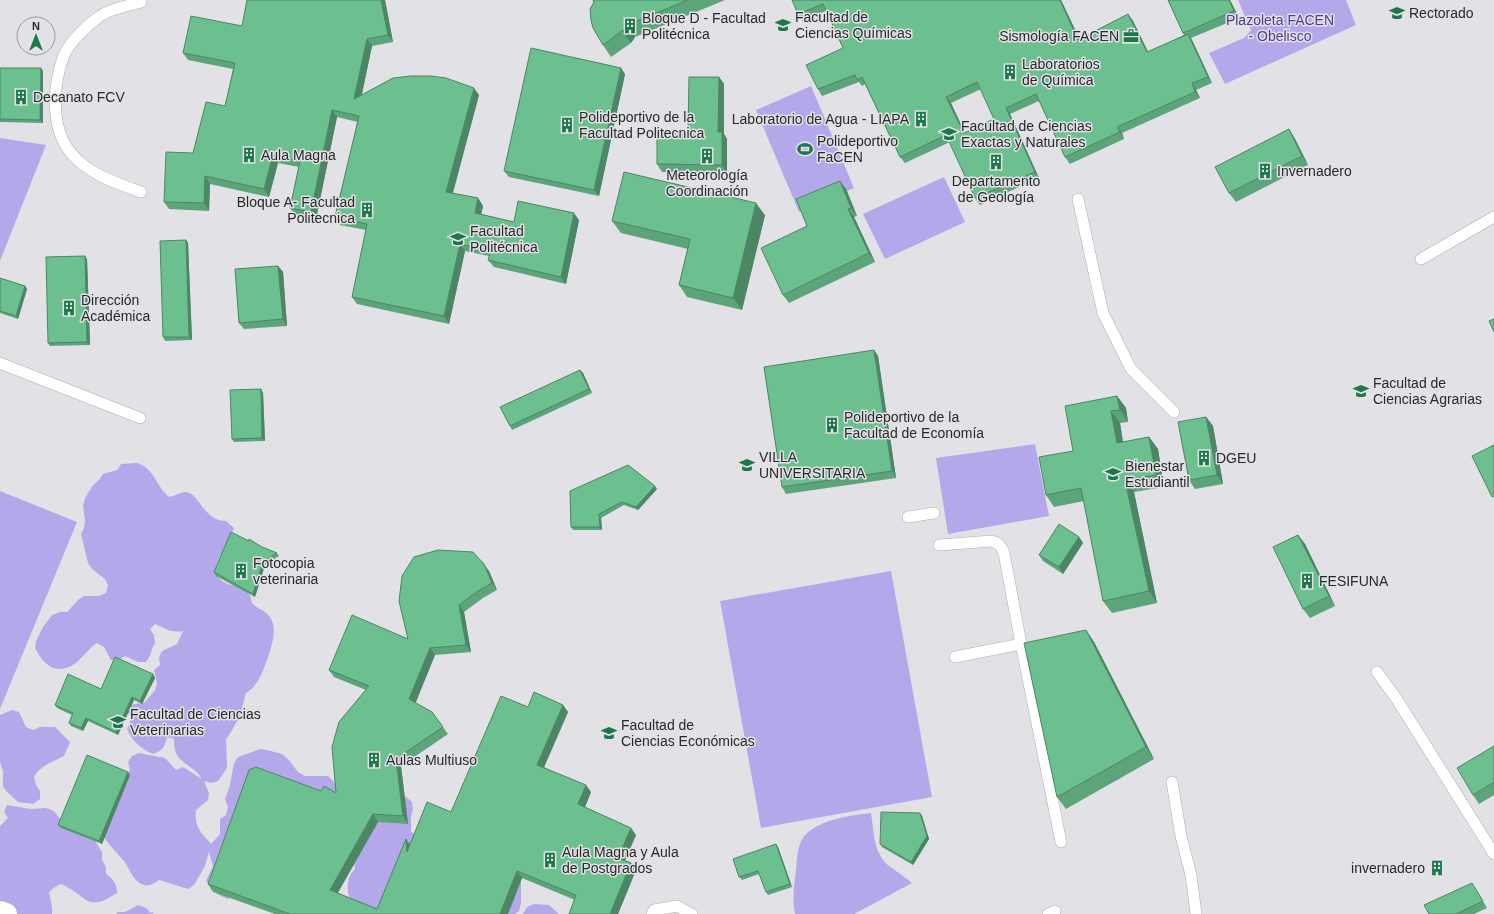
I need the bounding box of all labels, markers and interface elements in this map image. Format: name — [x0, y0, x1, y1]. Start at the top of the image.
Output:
school or university icon: Rectorado — [1388, 4, 1406, 22]
place label: Rectorado — [1409, 5, 1474, 21]
place label: Facultad de Ciencias Químicas — [795, 9, 912, 41]
place label: Bloque D - Facultad Politécnica — [642, 10, 766, 42]
park label: Plazoleta FACEN - Obelisco — [1226, 12, 1334, 44]
north arrow — [16, 16, 56, 56]
school or university icon: Facultad de Ciencias Químicas — [774, 16, 792, 34]
building icon: Bloque D - Facultad Politécnica — [621, 17, 639, 35]
text: N — [32, 20, 40, 32]
office icon: Sismología FACEN — [1122, 27, 1140, 45]
place label: Sismología FACEN — [999, 28, 1119, 44]
place label: Laboratorios de Química — [1022, 56, 1100, 88]
building icon: Laboratorios de Química — [1001, 63, 1019, 81]
building icon: Decanato FCV — [12, 88, 30, 106]
place label: Decanato FCV — [33, 89, 125, 105]
place label: Polideportivo de la Facultad Politecnica — [579, 109, 705, 141]
building icon: Laboratorio de Agua - LIAPA — [912, 110, 930, 128]
place label: Laboratorio de Agua - LIAPA — [732, 111, 910, 127]
building icon: Polideportivo de la Facultad Politecnica — [558, 116, 576, 134]
place label: Facultad de Ciencias Exactas y Naturales — [961, 118, 1092, 150]
school or university icon: Facultad de Ciencias Exactas y Naturales — [940, 125, 958, 143]
place label: Polideportivo FaCEN — [817, 133, 898, 165]
sports icon: Polideportivo FaCEN — [796, 140, 814, 158]
building icon: Aula Magna — [240, 146, 258, 164]
place label: Aula Magna — [261, 147, 336, 163]
building icon: Meteorología Coordinación — [698, 147, 716, 165]
building icon: Departamento de Geología — [987, 153, 1005, 171]
building icon: Invernadero — [1256, 162, 1274, 180]
place label: Invernadero — [1277, 163, 1352, 179]
place label: Meteorología Coordinación — [666, 167, 748, 199]
place label: Departamento de Geología — [952, 173, 1041, 205]
place label: Bloque A- Facultad Politecnica — [237, 194, 355, 226]
building icon: Bloque A- Facultad Politecnica — [358, 201, 376, 219]
place label: Facultad Politécnica — [470, 223, 538, 255]
school or university icon: Facultad Politécnica — [449, 230, 467, 248]
place label: Dirección Académica — [81, 292, 150, 324]
building icon: Dirección Académica — [60, 299, 78, 317]
place label: Facultad de Ciencias Agrarias — [1373, 375, 1482, 407]
school or university icon: Facultad de Ciencias Agrarias — [1352, 382, 1370, 400]
place label: Polideportivo de la Facultad de Economía — [844, 409, 984, 441]
building icon: Polideportivo de la Facultad de Economía — [823, 416, 841, 434]
place label: VILLA UNIVERSITARIA — [759, 449, 866, 481]
building icon: DGEU — [1195, 449, 1213, 467]
place label: DGEU — [1216, 450, 1256, 466]
school or university icon: VILLA UNIVERSITARIA — [738, 456, 756, 474]
place label: Bienestar Estudiantil — [1125, 458, 1190, 490]
school or university icon: Bienestar Estudiantil — [1104, 465, 1122, 483]
place label: Fotocopia veterinaria — [253, 555, 319, 587]
building icon: Fotocopia veterinaria — [232, 562, 250, 580]
building icon: FESIFUNA — [1298, 572, 1316, 590]
place label: FESIFUNA — [1319, 573, 1389, 589]
place label: Facultad de Ciencias Veterinarias — [130, 706, 261, 738]
school or university icon: Facultad de Ciencias Veterinarias — [109, 713, 127, 731]
place label: Facultad de Ciencias Económicas — [621, 717, 755, 749]
school or university icon: Facultad de Ciencias Económicas — [600, 724, 618, 742]
building icon: Aulas Multiuso — [365, 751, 383, 769]
place label: Aulas Multiuso — [386, 752, 477, 768]
place label: Aula Magna y Aula de Postgrados — [562, 844, 679, 876]
building icon: Aula Magna y Aula de Postgrados — [541, 851, 559, 869]
building icon: invernadero — [1428, 859, 1446, 877]
place label: invernadero — [1351, 860, 1425, 876]

